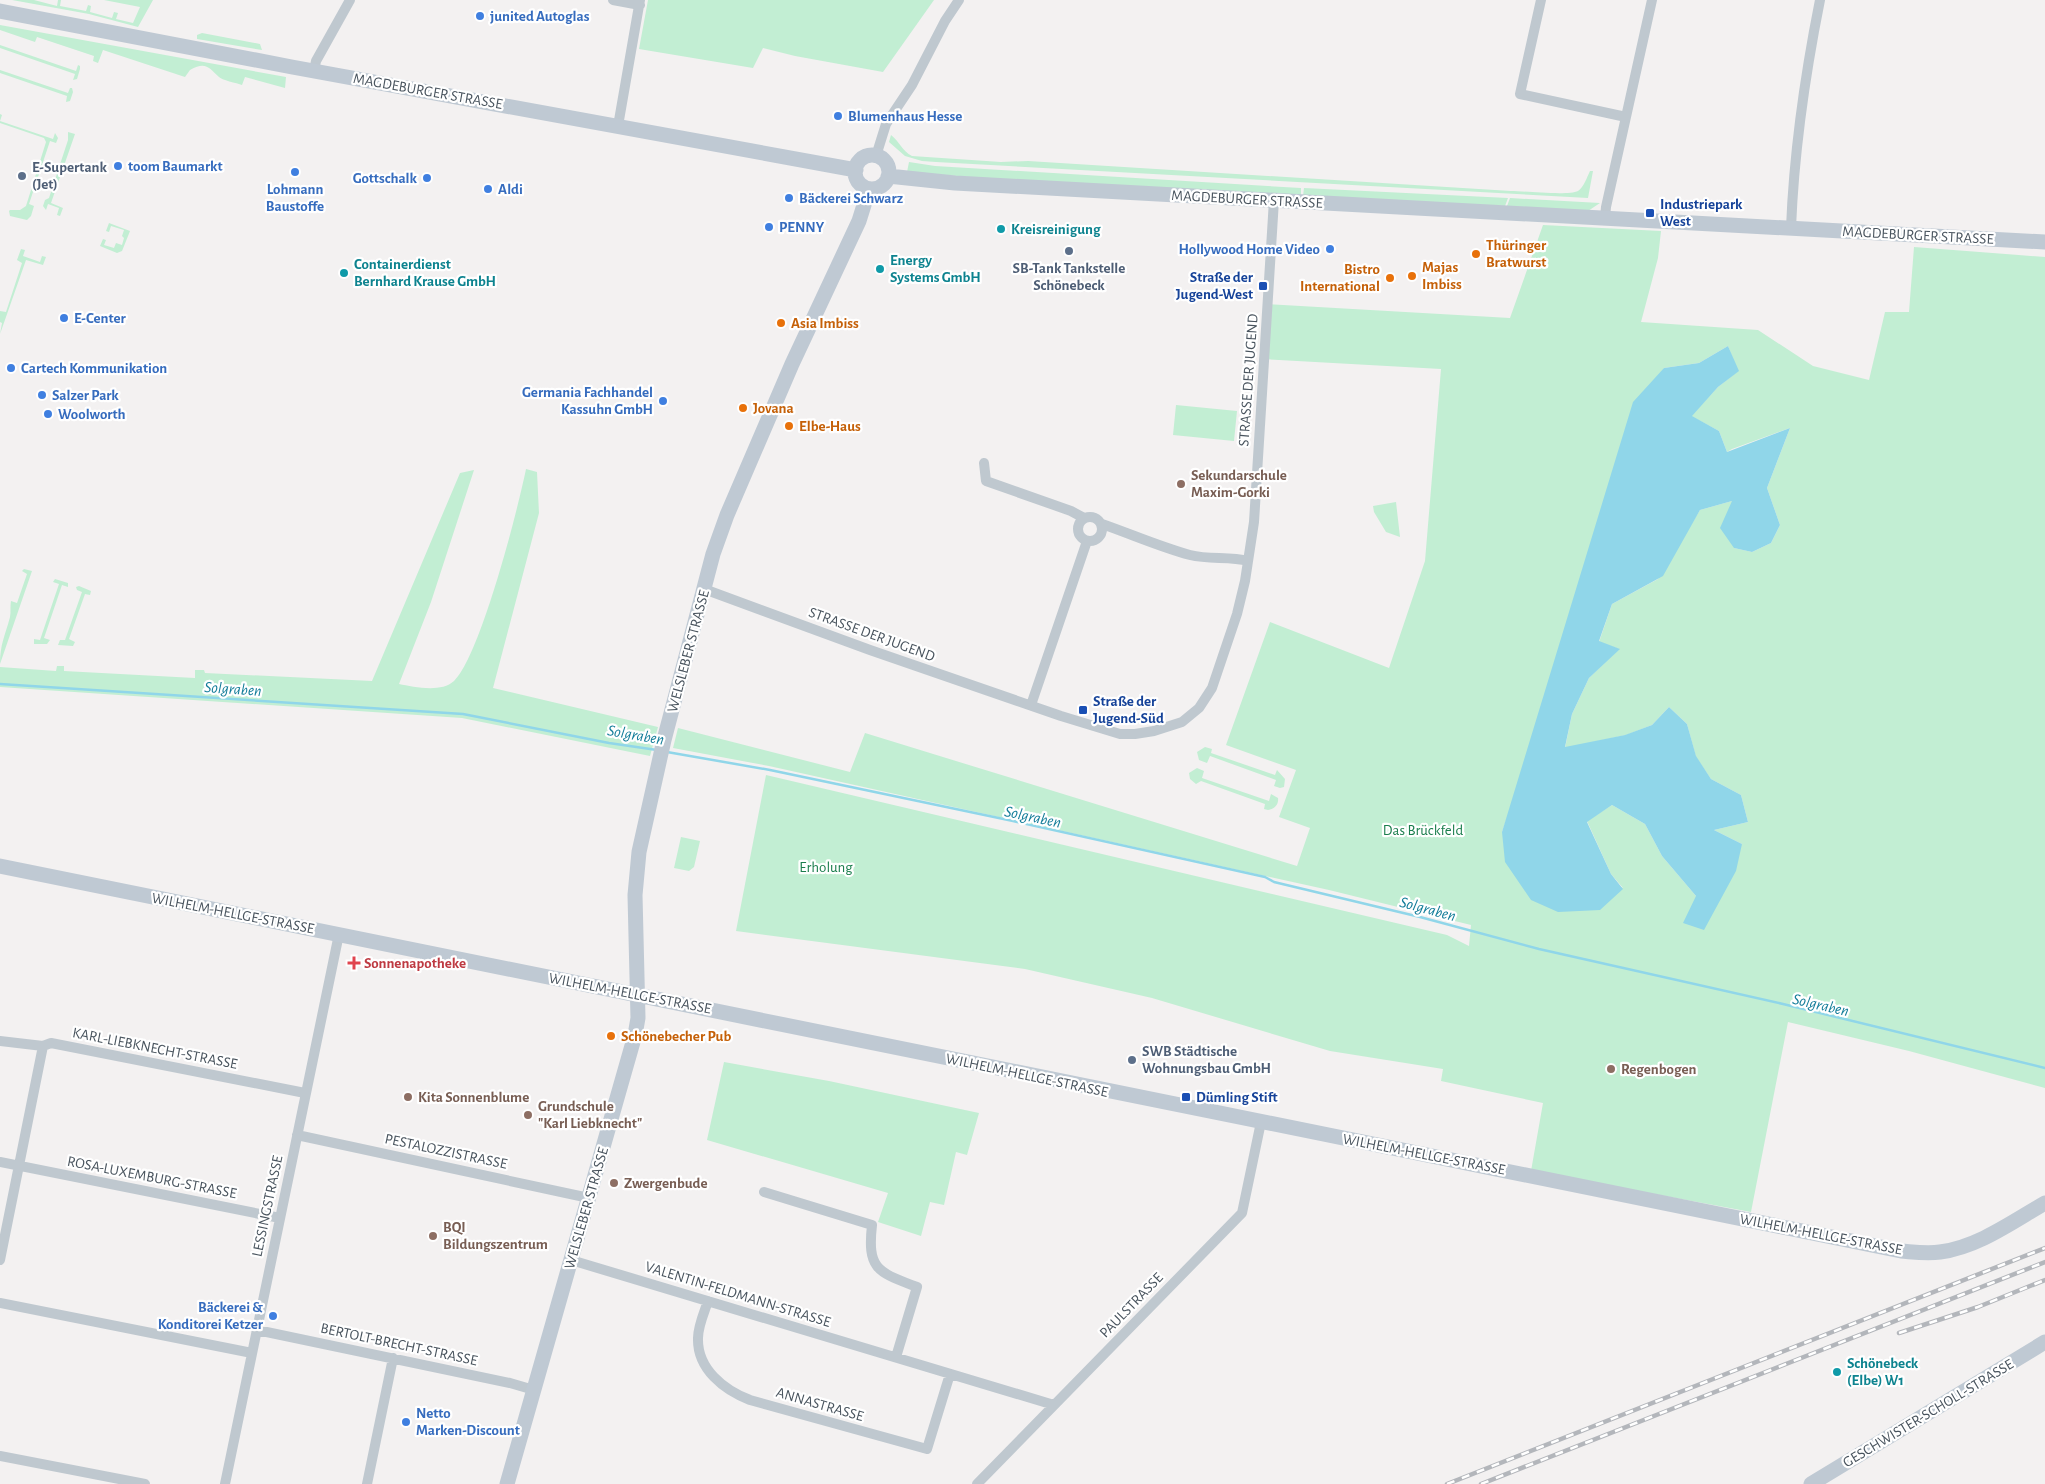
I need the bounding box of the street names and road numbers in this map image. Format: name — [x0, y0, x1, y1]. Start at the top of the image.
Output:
street label: MAGDEBURGER STRASSE — [352, 71, 504, 112]
street label: MAGDEBURGER STRASSE — [1171, 188, 1323, 211]
street label: MAGDEBURGER STRASSE — [1842, 224, 1994, 247]
street label: STRASSE DER JUGEND — [1236, 313, 1261, 447]
street label: WELSLEBER STRASSE — [665, 588, 712, 714]
street label: STRASSE DER JUGEND — [807, 605, 937, 664]
street label: WILHELM-HELLGE-STRASSE — [150, 890, 315, 937]
street label: WILHELM-HELLGE-STRASSE — [547, 970, 712, 1017]
street label: KARL-LIEBKNECHT-STRASSE — [71, 1025, 239, 1072]
street label: WILHELM-HELLGE-STRASSE — [944, 1051, 1109, 1100]
street label: PESTALOZZISTRASSE — [383, 1131, 508, 1172]
street label: WILHELM-HELLGE-STRASSE — [1341, 1131, 1506, 1178]
street label: WELSLEBER STRASSE — [562, 1145, 611, 1271]
street label: ROSA-LUXEMBURG-STRASSE — [66, 1154, 238, 1201]
street label: LESSINGSTRASSE — [249, 1154, 286, 1258]
street label: WILHELM-HELLGE-STRASSE — [1738, 1211, 1903, 1258]
street label: VALENTIN-FELDMANN-STRASSE — [643, 1259, 832, 1330]
street label: PAULSTRASSE — [1097, 1270, 1166, 1341]
street label: BERTOLT-BRECHT-STRASSE — [319, 1321, 479, 1368]
street label: GESCHWISTER-SCHOLL-STRASSE — [1840, 1357, 2016, 1470]
street label: ANNASTRASSE — [774, 1385, 865, 1424]

